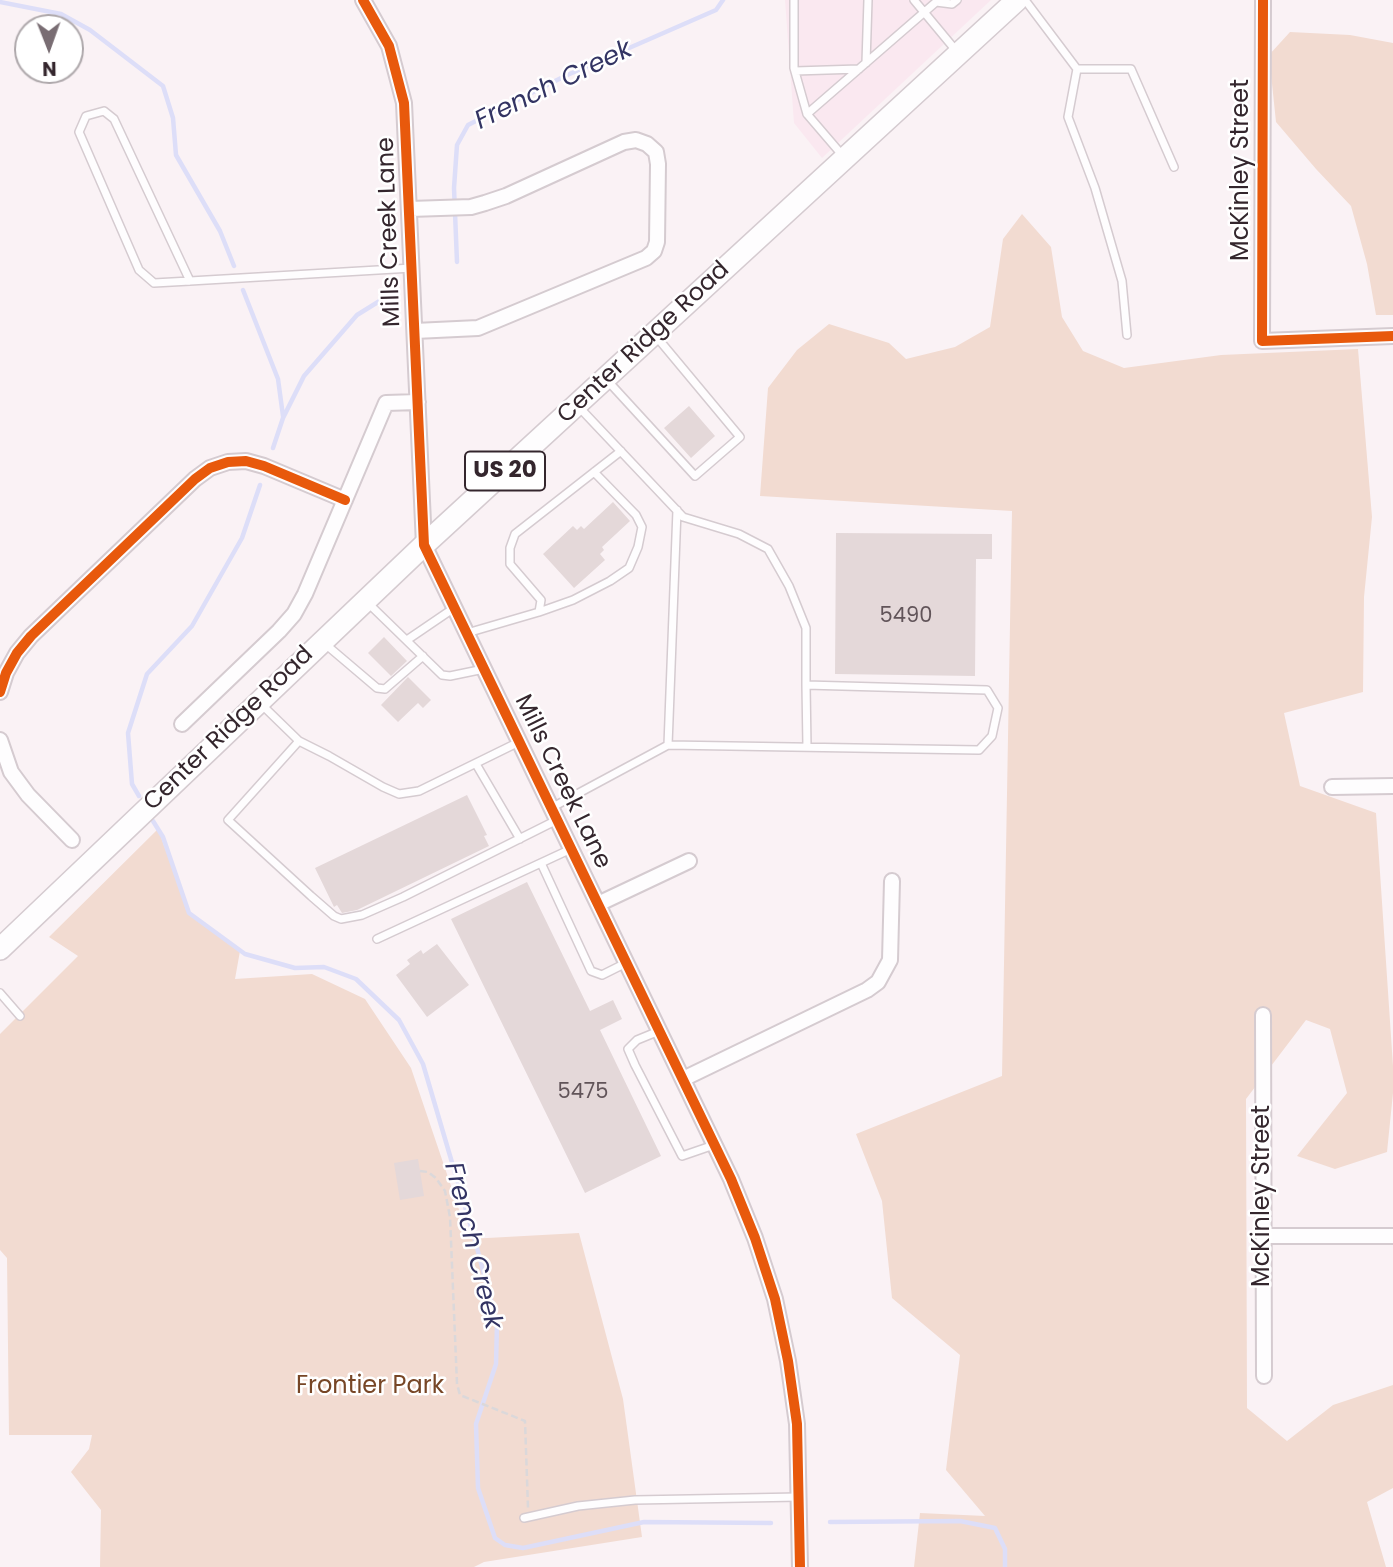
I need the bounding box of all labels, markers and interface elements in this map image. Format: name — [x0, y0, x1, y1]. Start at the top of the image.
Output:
north arrow — [14, 14, 84, 84]
water label: French Creek — [470, 34, 638, 138]
text: N — [42, 55, 57, 82]
street label: McKinley Street — [1228, 79, 1256, 261]
street label: Mills Creek Lane — [372, 136, 408, 328]
street label: Center Ridge Road — [552, 256, 736, 430]
road number: US 20 — [465, 452, 545, 491]
house number: 5490 — [880, 604, 932, 630]
street label: Center Ridge Road — [138, 641, 320, 817]
street label: Mills Creek Lane — [507, 690, 617, 874]
house number: 5475 — [557, 1080, 609, 1106]
street label: McKinley Street — [1249, 1105, 1277, 1287]
water label: French Creek — [436, 1159, 508, 1333]
park label: Frontier Park — [296, 1373, 444, 1401]

